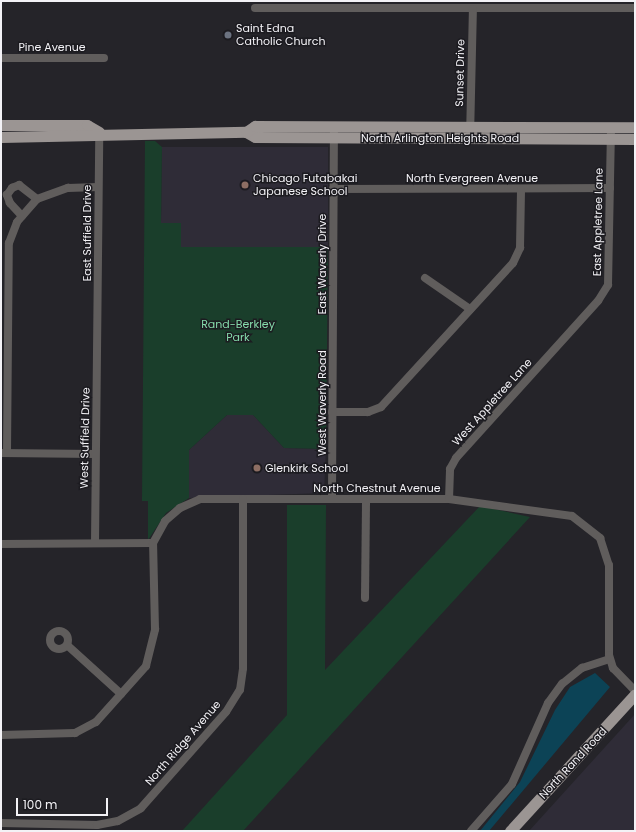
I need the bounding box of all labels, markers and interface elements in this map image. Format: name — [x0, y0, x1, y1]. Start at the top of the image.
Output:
place label: Saint Edna Catholic Church — [236, 22, 325, 48]
marker: Saint Edna Catholic Church — [223, 30, 233, 40]
street label: Sunset Drive — [453, 39, 467, 107]
street label: Pine Avenue — [18, 40, 86, 54]
street label: North Arlington Heights Road — [361, 131, 519, 145]
street label: East Appletree Lane — [590, 168, 606, 276]
street label: North Evergreen Avenue — [406, 171, 538, 185]
place label: Chicago Futabakai Japanese School — [253, 172, 357, 198]
marker: Chicago Futabakai Japanese School — [240, 180, 250, 190]
street label: East Suffield Drive — [80, 185, 94, 281]
street label: East Waverly Drive — [315, 214, 329, 314]
park label: Rand-Berkley Park — [201, 318, 275, 344]
street label: West Waverly Road — [315, 350, 329, 456]
street label: West Appletree Lane — [449, 356, 535, 448]
street label: West Suffield Drive — [78, 387, 92, 489]
place label: Glenkirk School — [265, 461, 348, 475]
marker: Glenkirk School — [252, 463, 262, 473]
street label: North Chestnut Avenue — [313, 481, 441, 495]
street label: North Ridge Avenue — [143, 698, 223, 788]
street label: North Rand Road — [536, 724, 610, 802]
scale bar — [18, 790, 110, 816]
text: 100 m — [23, 796, 57, 813]

